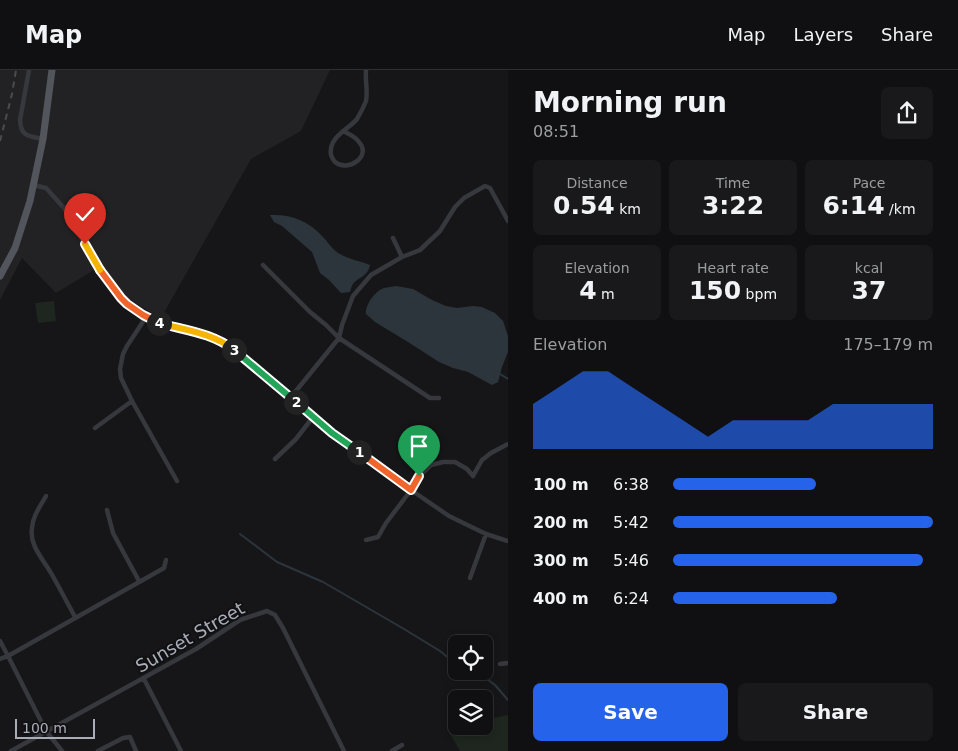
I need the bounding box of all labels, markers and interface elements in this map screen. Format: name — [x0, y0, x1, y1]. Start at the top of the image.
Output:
text: Map — [25, 21, 82, 49]
text: Map — [727, 24, 765, 45]
text: Layers — [793, 24, 853, 45]
text: Share — [881, 24, 933, 45]
text: Morning run — [533, 86, 727, 119]
button: share — [881, 87, 933, 139]
text: 08:51 — [533, 122, 579, 141]
text: Distance — [566, 175, 628, 191]
text: Time — [716, 175, 750, 191]
text: Pace — [853, 175, 885, 191]
text: 0.54 — [553, 191, 615, 220]
text: 3:22 — [702, 191, 764, 220]
text: 6:14 — [822, 191, 885, 220]
pin — [64, 193, 106, 244]
icon: check — [71, 200, 99, 228]
text: km — [615, 201, 641, 217]
text: /km — [885, 201, 916, 217]
text: Elevation — [564, 260, 630, 276]
text: Heart rate — [697, 260, 769, 276]
text: kcal — [855, 260, 883, 276]
text: 4 — [579, 276, 597, 305]
text: 150 — [689, 276, 741, 305]
text: 37 — [852, 276, 886, 305]
text: m — [597, 286, 615, 302]
text: bpm — [741, 286, 777, 302]
pin: 4 — [146, 310, 172, 336]
text: 4 — [155, 315, 164, 331]
text: Elevation — [533, 335, 607, 354]
text: 175–179 m — [843, 335, 933, 354]
pin: 3 — [222, 338, 246, 362]
text: 3 — [230, 342, 239, 358]
pin: 2 — [284, 390, 308, 414]
text: 2 — [292, 394, 301, 410]
pin — [398, 425, 440, 476]
icon: arrive — [405, 432, 433, 460]
pin: 1 — [346, 440, 372, 464]
text: 1 — [355, 444, 364, 460]
text: 100 m — [533, 475, 589, 494]
text: 6:38 — [613, 475, 649, 494]
text: 200 m — [533, 513, 589, 532]
text: 5:42 — [613, 513, 649, 532]
text: 300 m — [533, 551, 589, 570]
text: 5:46 — [613, 551, 649, 570]
text: 400 m — [533, 589, 589, 608]
text: 6:24 — [613, 589, 649, 608]
street label: Sunset Street — [132, 597, 248, 677]
map controls — [448, 635, 493, 735]
button: locate — [448, 635, 493, 680]
button: Save — [533, 683, 728, 741]
button: Share — [738, 683, 933, 741]
button: layers — [448, 690, 493, 735]
scale bar — [15, 716, 95, 739]
text: 100 m — [22, 720, 67, 736]

